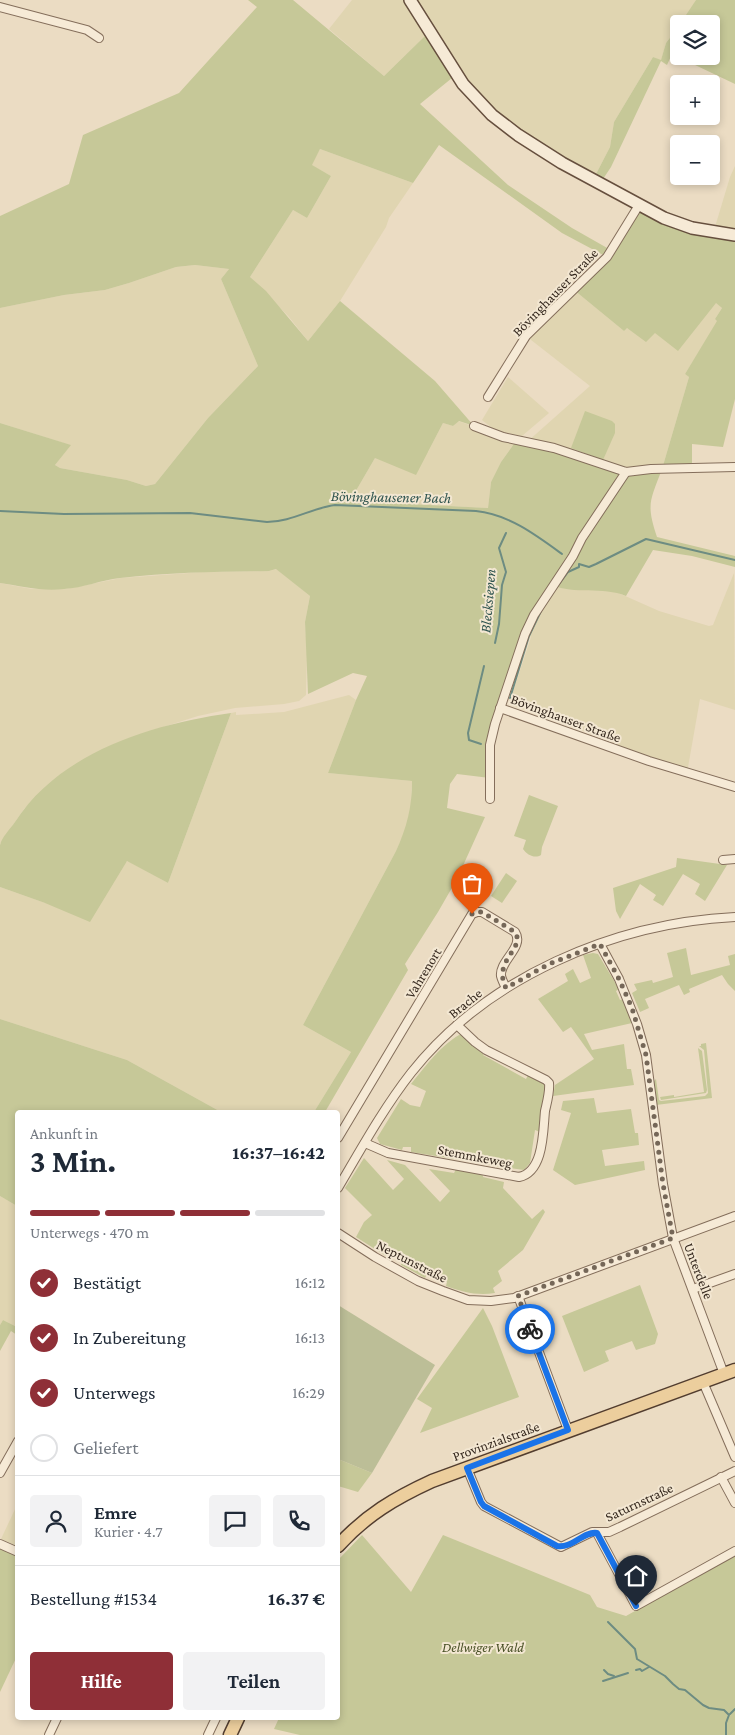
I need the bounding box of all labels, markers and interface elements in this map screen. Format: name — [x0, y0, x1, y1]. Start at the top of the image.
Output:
map controls — [670, 15, 720, 185]
button: layers — [670, 15, 720, 65]
button: + — [670, 75, 720, 125]
button: − — [670, 135, 720, 185]
street label: Bövinghauser Straße — [509, 245, 601, 339]
water label: Bövinghausener Bach — [331, 488, 451, 507]
water label: Blecksiepen — [477, 568, 500, 634]
street label: Bövinghauser Straße — [509, 691, 623, 745]
pin — [451, 863, 493, 914]
icon: bag — [458, 870, 486, 898]
street label: Vahrenort — [402, 944, 445, 1001]
street label: Brache — [445, 985, 485, 1021]
text: Ankunft in — [30, 1125, 98, 1142]
street label: Stemmkeweg — [436, 1141, 514, 1171]
text: 16:37–16:42 — [232, 1142, 325, 1163]
text: 3 Min. — [30, 1143, 116, 1179]
text: Unterwegs · 470 m — [30, 1224, 149, 1241]
street label: Neptunstraße — [374, 1236, 450, 1286]
street label: Unterdelle — [681, 1241, 717, 1301]
icon: check — [30, 1269, 58, 1297]
text: Bestätigt — [73, 1272, 141, 1293]
text: 16:12 — [295, 1274, 325, 1291]
courier — [505, 1304, 555, 1354]
icon: bike — [516, 1315, 544, 1343]
icon: check — [30, 1324, 58, 1352]
text: In Zubereitung — [73, 1327, 186, 1348]
text: 16:13 — [295, 1329, 325, 1346]
icon: check — [30, 1379, 58, 1407]
text: Unterwegs — [73, 1382, 156, 1403]
text: 16:29 — [292, 1384, 325, 1401]
street label: Provinzialstraße — [450, 1418, 542, 1464]
text: Geliefert — [73, 1437, 139, 1458]
street label: Saturnstraße — [603, 1479, 675, 1525]
button: person — [30, 1495, 82, 1547]
button: chat — [209, 1495, 261, 1547]
button: phone — [273, 1495, 325, 1547]
text: Emre — [94, 1502, 137, 1523]
text: Kurier · 4.7 — [94, 1523, 163, 1540]
pin — [615, 1555, 657, 1606]
icon: home — [622, 1562, 650, 1590]
text: Bestellung #1534 — [30, 1588, 157, 1609]
text: 16.37 € — [268, 1588, 325, 1609]
park label: Dellwiger Wald — [442, 1639, 524, 1655]
button: Hilfe — [30, 1652, 173, 1710]
button: Teilen — [183, 1652, 325, 1710]

